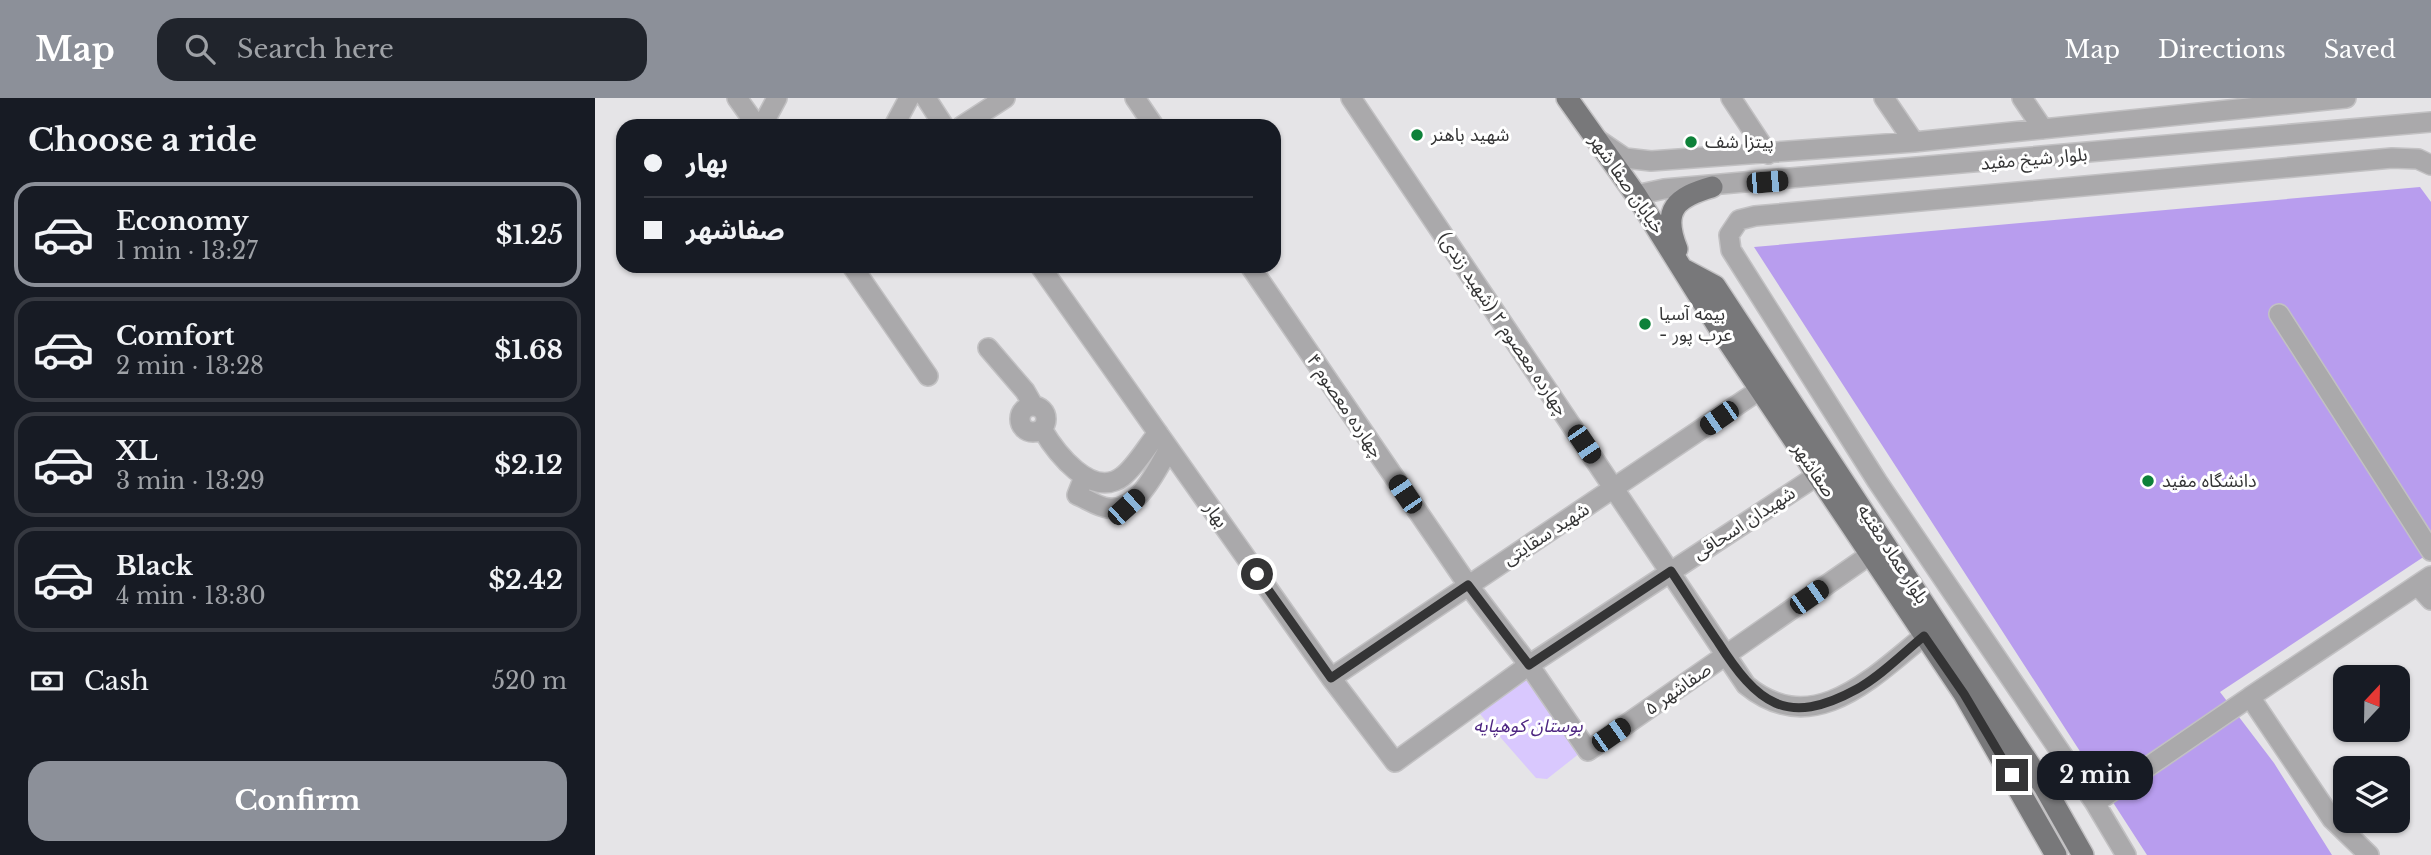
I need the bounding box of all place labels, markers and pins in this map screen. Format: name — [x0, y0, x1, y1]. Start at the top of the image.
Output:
place label: شهید باهنر — [1430, 124, 1509, 146]
marker: شهید باهنر — [1409, 127, 1425, 143]
place label: پیتزا شف — [1705, 131, 1774, 153]
marker: پیتزا شف — [1683, 134, 1699, 150]
place label: بیمه آسیا - عرب پور — [1659, 303, 1732, 346]
marker: بیمه آسیا - عرب پور — [1637, 316, 1653, 332]
place label: دانشگاه مفید — [2162, 470, 2257, 492]
marker: دانشگاه مفید — [2140, 473, 2156, 489]

